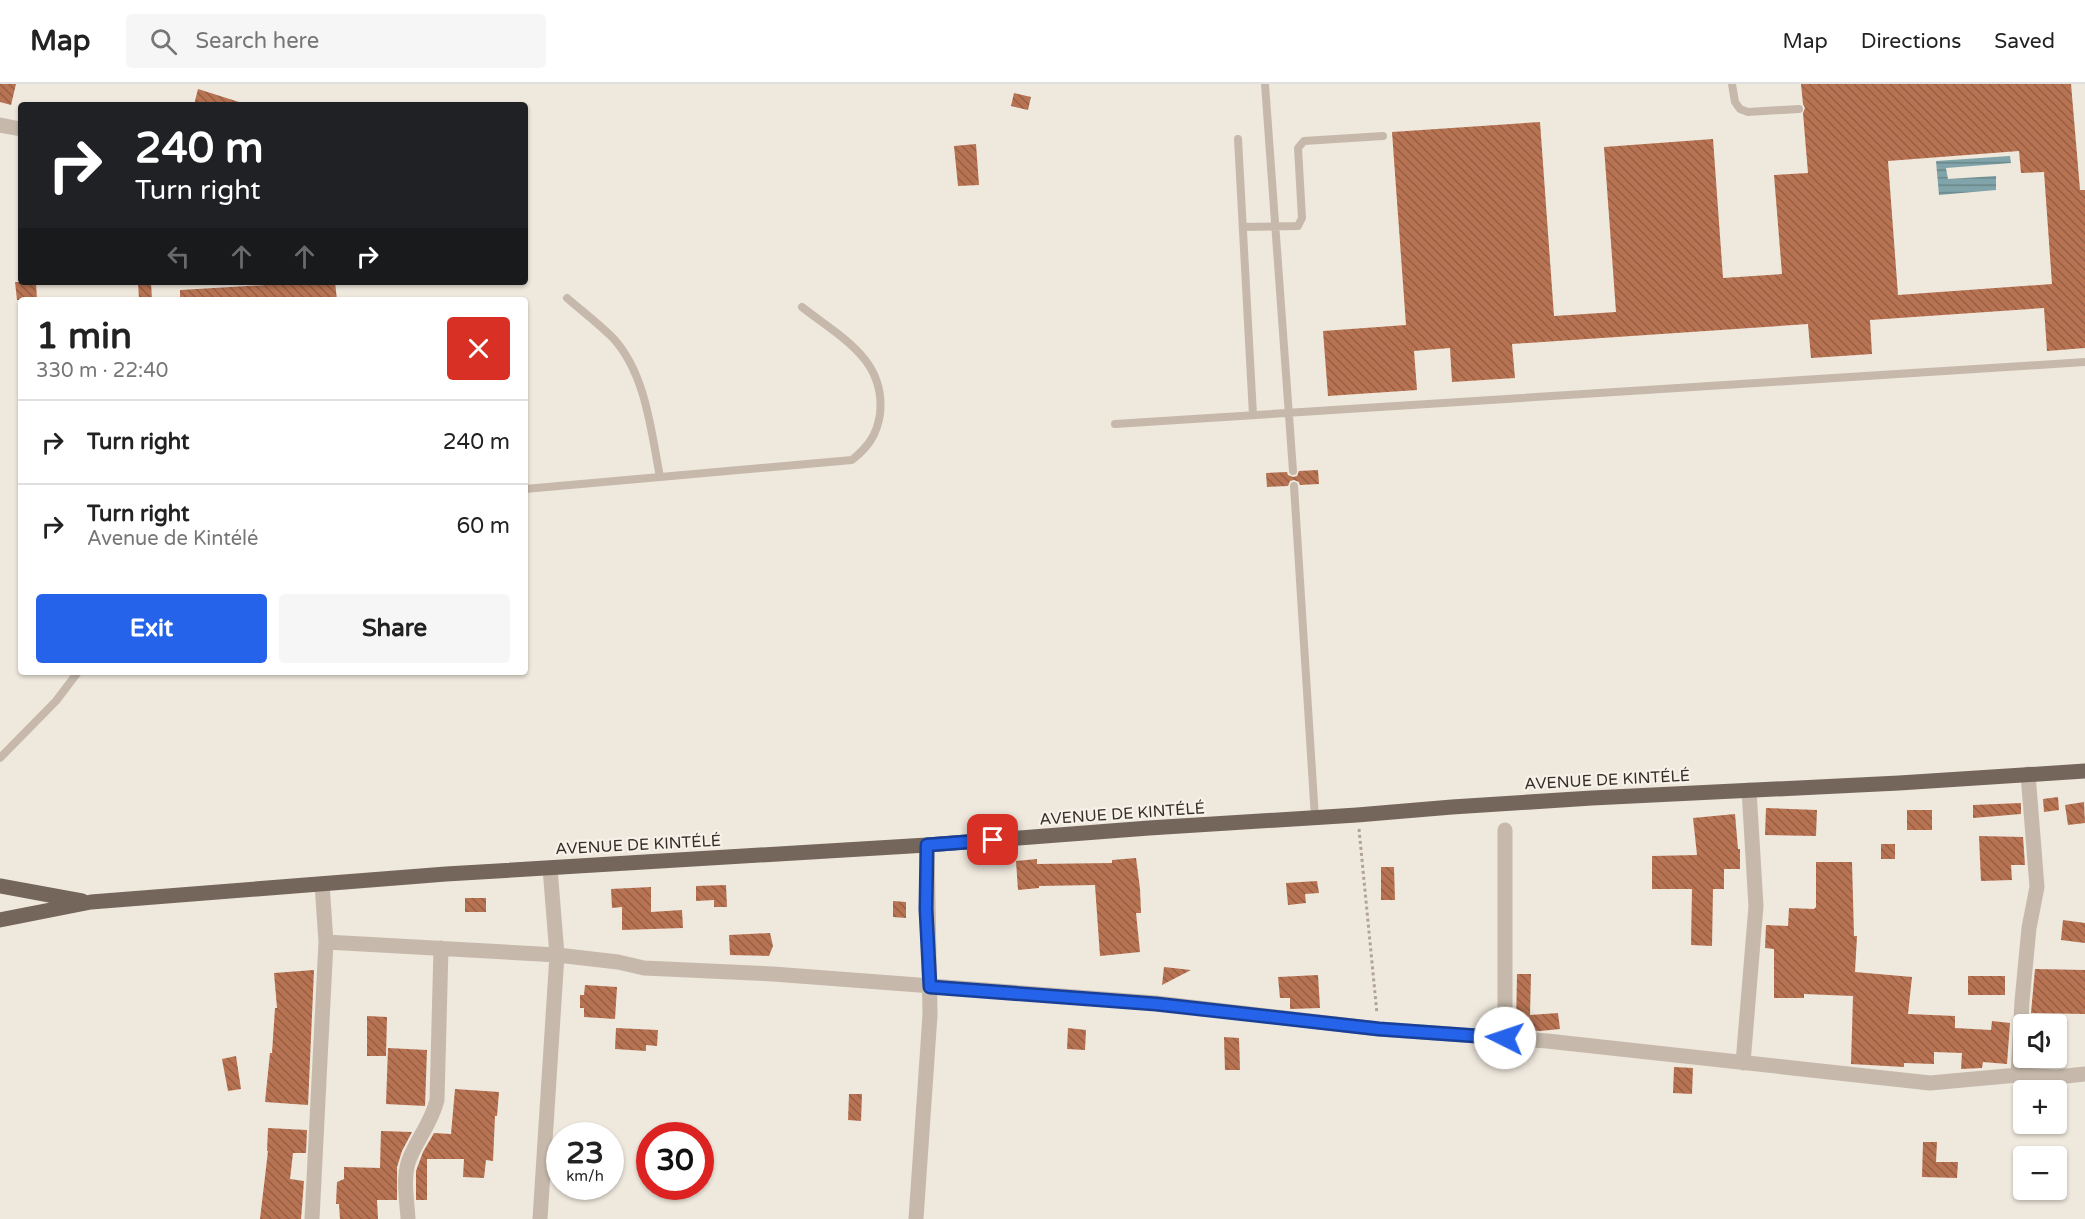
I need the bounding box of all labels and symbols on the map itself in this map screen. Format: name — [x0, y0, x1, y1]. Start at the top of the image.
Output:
street label: AVENUE DE KINTÉLÉ — [1524, 766, 1690, 794]
street label: AVENUE DE KINTÉLÉ — [1039, 798, 1205, 830]
pin — [967, 814, 1018, 865]
street label: AVENUE DE KINTÉLÉ — [555, 831, 721, 859]
position arrow — [1473, 1006, 1537, 1070]
speed limit sign: 30 — [636, 1122, 714, 1200]

